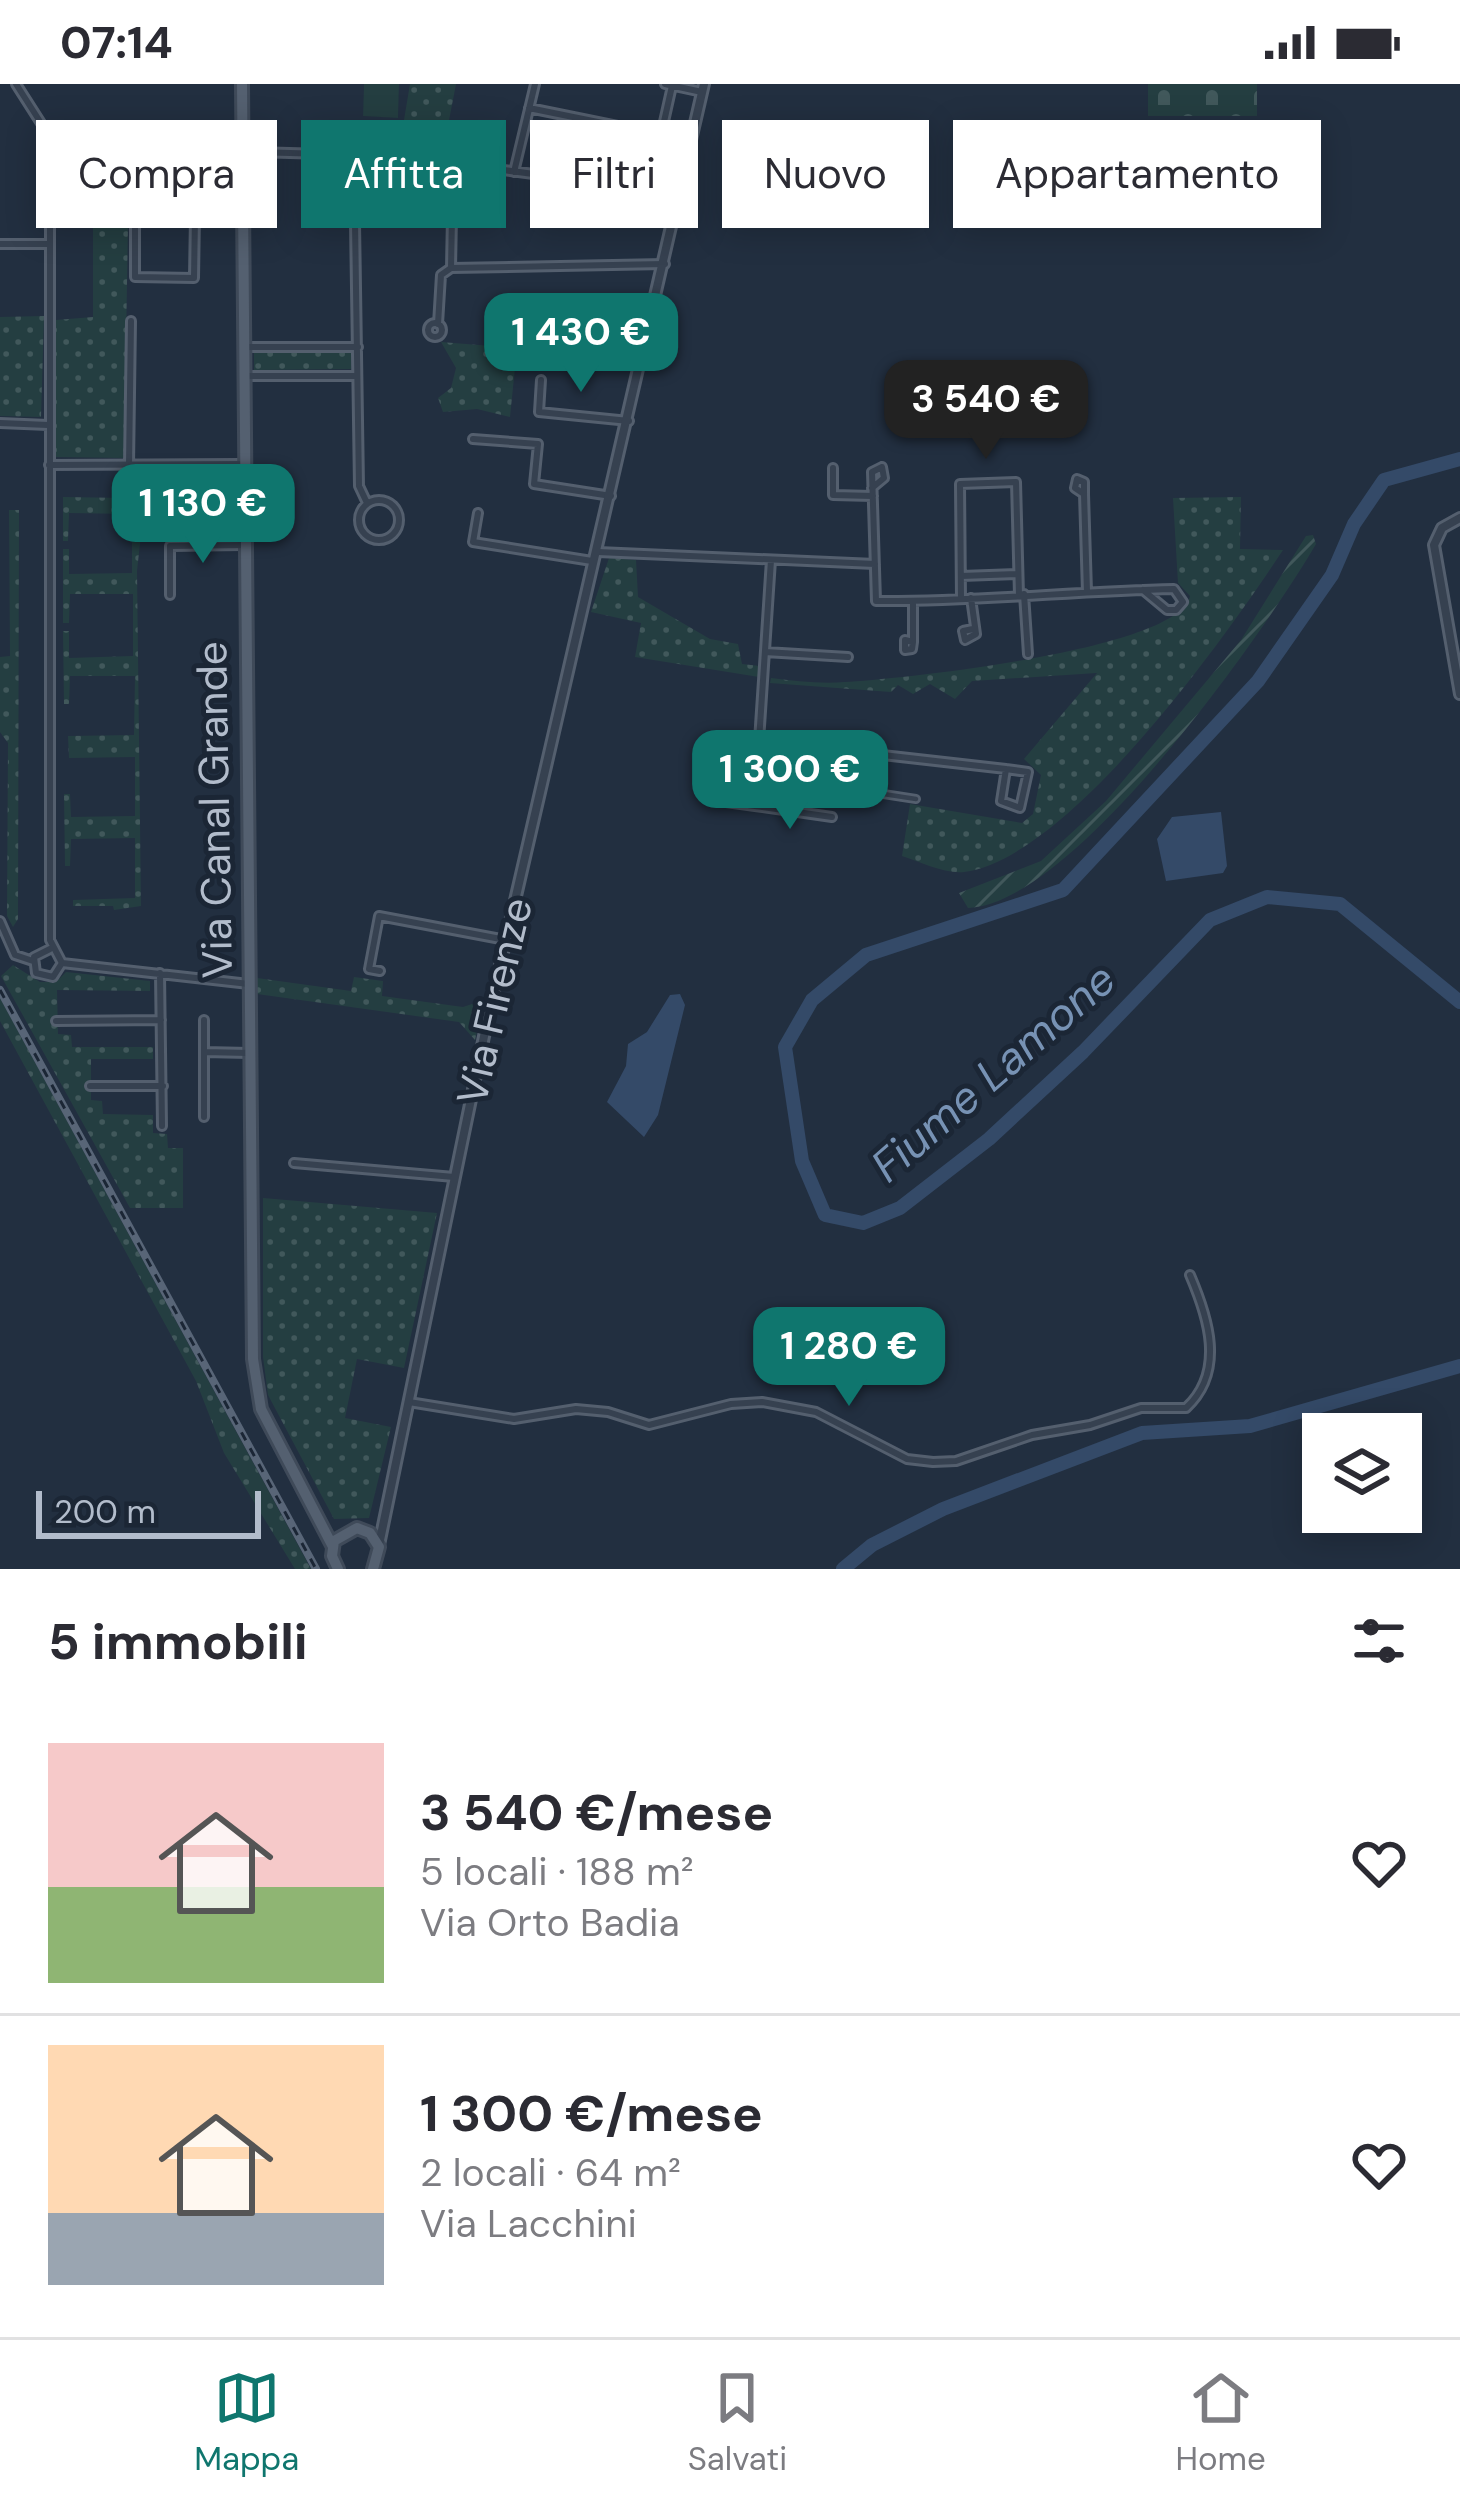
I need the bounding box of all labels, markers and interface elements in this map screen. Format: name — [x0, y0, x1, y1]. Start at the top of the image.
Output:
text: 07:14 — [60, 13, 173, 72]
chip: Compra — [36, 120, 277, 228]
chip: Affitta — [301, 120, 506, 228]
chip: Filtri — [530, 120, 698, 228]
chip: Nuovo — [722, 120, 929, 228]
chip: Appartamento — [953, 120, 1321, 228]
pin: 1 430 € — [470, 293, 692, 395]
text: 1 430 € — [511, 306, 651, 357]
pin: 3 540 € — [875, 360, 1097, 462]
text: 3 540 € — [911, 373, 1061, 424]
pin: 1 130 € — [92, 464, 314, 566]
text: 1 130 € — [139, 477, 267, 528]
street label: Via Canal Grande — [184, 641, 245, 979]
pin: 1 300 € — [679, 730, 901, 832]
text: 1 300 € — [719, 743, 861, 794]
street label: Via Firenze — [444, 892, 545, 1110]
water label: Fiume Lamone — [859, 950, 1128, 1195]
pin: 1 280 € — [738, 1307, 960, 1409]
text: 1 280 € — [780, 1320, 918, 1371]
map controls — [1302, 1413, 1422, 1533]
button: layers — [1302, 1413, 1422, 1533]
scale bar — [36, 1485, 261, 1538]
text: 200 m — [54, 1490, 156, 1533]
text: 5 immobili — [48, 1608, 308, 1675]
icon: filters — [1346, 1608, 1412, 1674]
text: 3 540 €/mese — [420, 1779, 773, 1846]
icon: home — [144, 1791, 288, 1935]
icon: heart — [1346, 1830, 1412, 1896]
text: 5 locali · 188 m² — [420, 1846, 694, 1897]
text: Via Orto Badia — [420, 1897, 680, 1948]
text: 1 300 €/mese — [420, 2080, 763, 2147]
icon: home — [144, 2093, 288, 2237]
icon: heart — [1346, 2132, 1412, 2198]
text: 2 locali · 64 m² — [420, 2147, 681, 2198]
text: Via Lacchini — [420, 2198, 637, 2249]
tab: Mappa — [194, 2365, 299, 2480]
tab: Salvati — [688, 2365, 787, 2480]
tab: Home — [1176, 2365, 1266, 2480]

